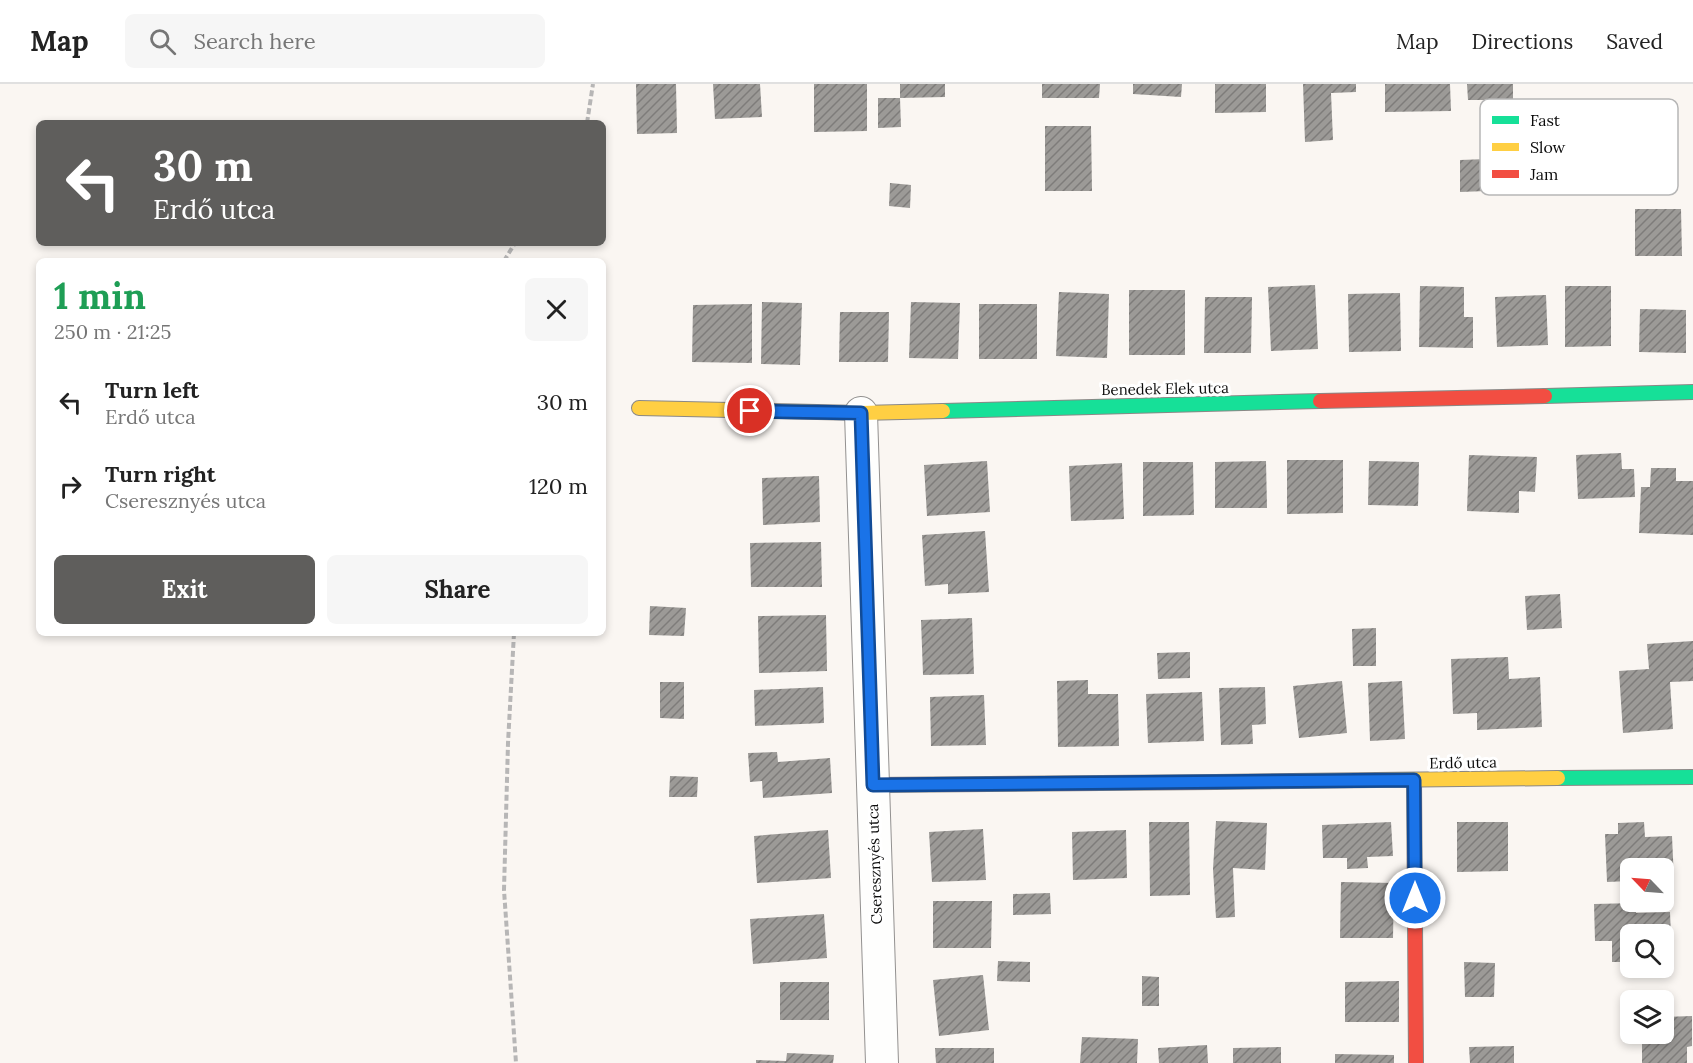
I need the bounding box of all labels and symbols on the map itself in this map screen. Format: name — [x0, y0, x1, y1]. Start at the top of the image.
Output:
legend — [1480, 99, 1678, 195]
text: Fast — [1530, 110, 1561, 130]
text: Slow — [1530, 137, 1566, 157]
text: Jam — [1529, 164, 1558, 184]
street label: Benedek Elek utca — [1101, 378, 1229, 399]
pin — [724, 385, 775, 436]
street label: Erdő utca — [1429, 752, 1497, 773]
street label: Cseresznyés utca — [863, 803, 886, 925]
north arrow — [1620, 858, 1674, 912]
position arrow — [1383, 866, 1447, 930]

